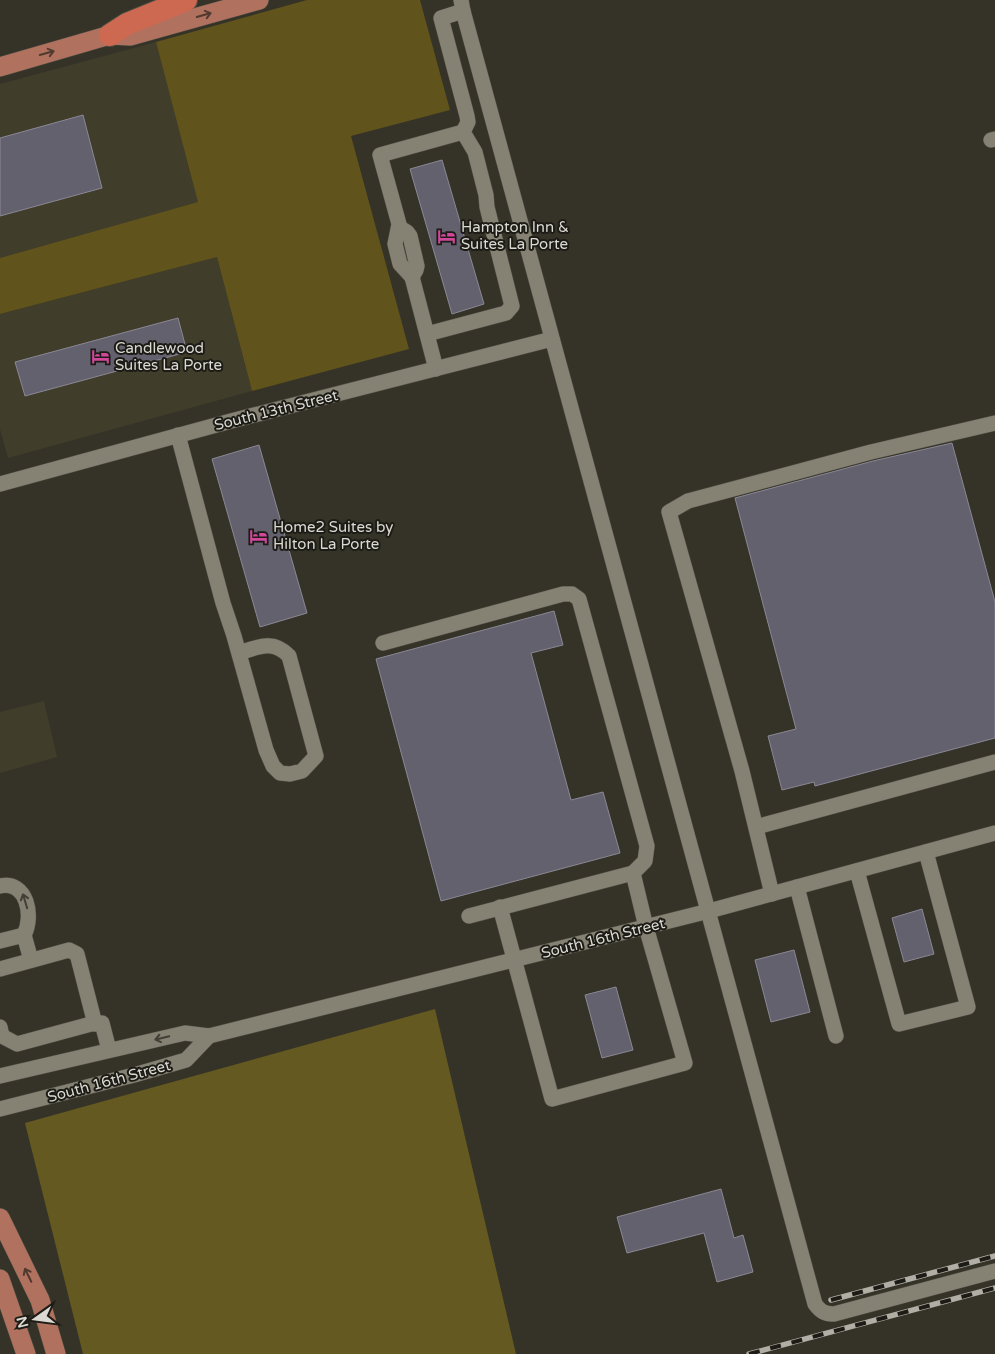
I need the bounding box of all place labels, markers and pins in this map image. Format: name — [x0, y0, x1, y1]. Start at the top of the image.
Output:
place label: Hampton Inn & Suites La Porte — [461, 218, 569, 253]
hotel icon: Hampton Inn & Suites La Porte — [437, 226, 457, 246]
place label: Candlewood Suites La Porte — [115, 339, 222, 374]
hotel icon: Candlewood Suites La Porte — [91, 347, 111, 367]
place label: Home2 Suites by Hilton La Porte — [273, 518, 393, 553]
hotel icon: Home2 Suites by Hilton La Porte — [249, 526, 269, 546]

